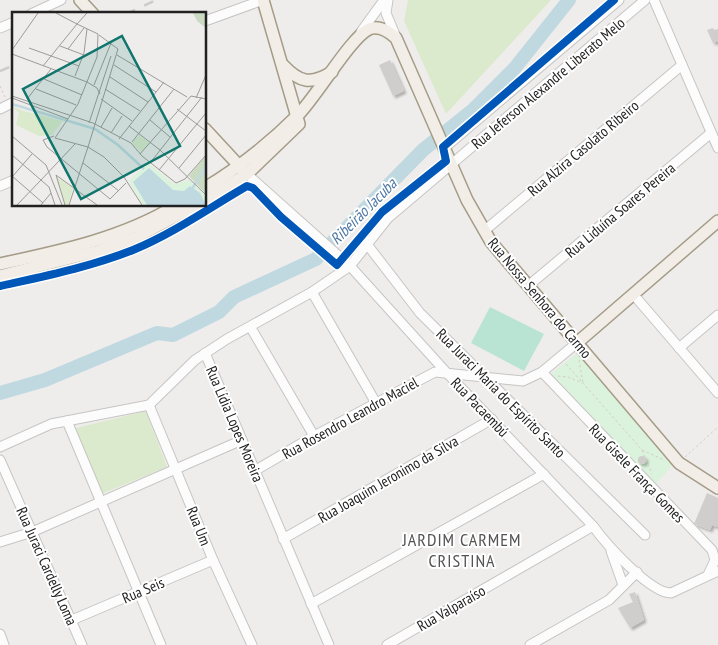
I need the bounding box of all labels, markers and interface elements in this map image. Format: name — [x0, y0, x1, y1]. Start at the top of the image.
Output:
inset map — [12, 12, 206, 206]
street label: Rua Jeferson Alexandre Liberato Melo — [467, 13, 629, 153]
street label: Rua Alzira Casolato Ribeiro — [523, 96, 643, 200]
street label: Rua Liduína Soares Pereira — [561, 158, 679, 262]
water label: Ribeirão Jacuba — [326, 173, 401, 248]
street label: Rua Nossa Senhora do Carmo — [484, 234, 596, 362]
street label: Rua Juraci Maria do Espírito Santo — [432, 324, 570, 462]
street label: Rua Lídia Lopes Moreira — [202, 363, 268, 485]
street label: Rua Rosendro Leandro Maciel — [279, 372, 422, 463]
street label: Rua Pacaembú — [447, 373, 513, 441]
street label: Rua Gisele França Gomes — [585, 420, 689, 526]
street label: Rua Joaquim Jeronimo da Silva — [315, 431, 461, 527]
street label: Rua Juraci Cardelly Loma — [12, 504, 82, 628]
street label: Rua Um — [183, 504, 215, 548]
district label: JARDIM CARMEM CRISTINA — [401, 528, 522, 572]
street label: Rua Seis — [119, 573, 167, 607]
street label: Rua Valparaíso — [413, 581, 489, 635]

